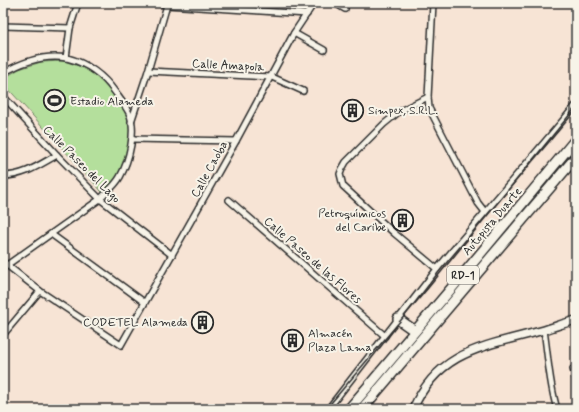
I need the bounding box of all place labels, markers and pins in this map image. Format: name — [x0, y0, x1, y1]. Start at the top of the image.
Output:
sports icon: Estadio Alameda — [41, 88, 67, 114]
place label: Estadio Alameda — [70, 94, 154, 110]
building icon: Simpex, S.R.L. — [339, 97, 365, 123]
place label: Simpex, S.R.L. — [368, 103, 438, 119]
place label: Petroquímicos del Caribe — [318, 206, 386, 236]
building icon: Petroquímicos del Caribe — [389, 207, 415, 233]
building icon: CODETEL Alameda — [190, 309, 216, 335]
place label: CODETEL Alameda — [83, 315, 188, 331]
place label: Almacén Plaza Lama — [308, 326, 372, 356]
building icon: Almacén Plaza Lama — [279, 327, 305, 353]

